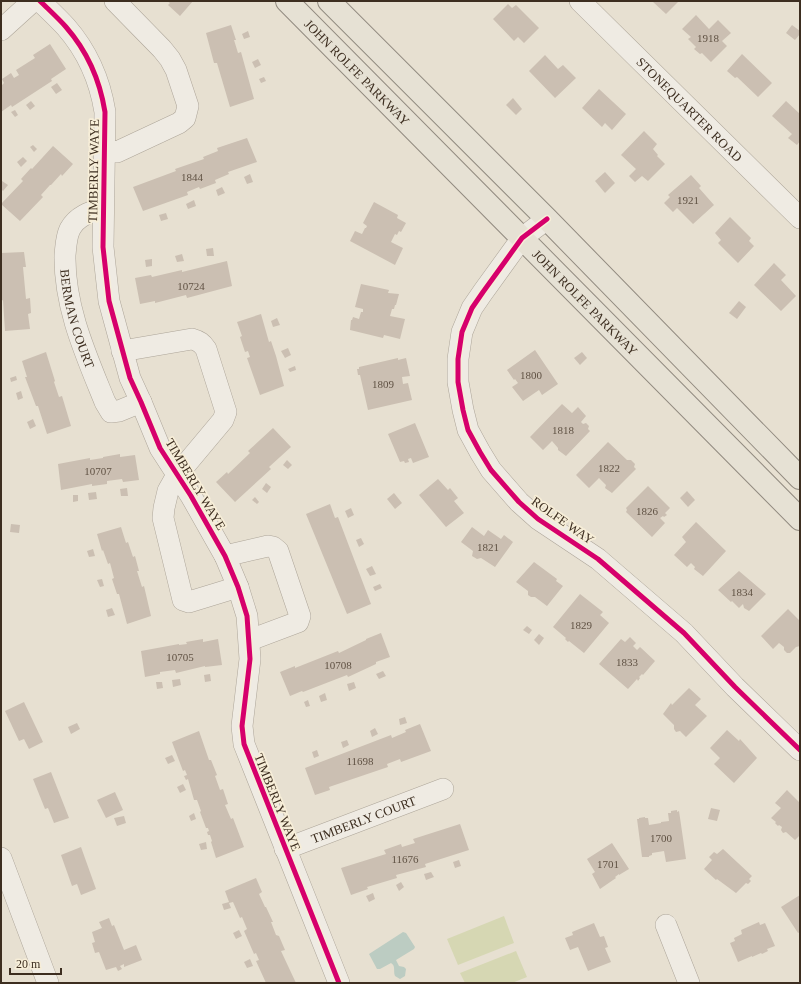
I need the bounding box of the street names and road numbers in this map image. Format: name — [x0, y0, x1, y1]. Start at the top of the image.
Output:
street label: JOHN ROLFE PARKWAY — [301, 16, 413, 129]
street label: STONEQUARTER ROAD — [633, 54, 745, 165]
street label: TIMBERLY WAYE — [85, 119, 102, 223]
street label: JOHN ROLFE PARKWAY — [529, 247, 641, 359]
street label: BERMAN COURT — [57, 269, 98, 370]
street label: TIMBERLY WAYE — [162, 436, 229, 533]
street label: ROLFE WAY — [529, 493, 597, 548]
street label: TIMBERLY WAYE — [251, 751, 304, 853]
street label: TIMBERLY COURT — [309, 793, 418, 846]

